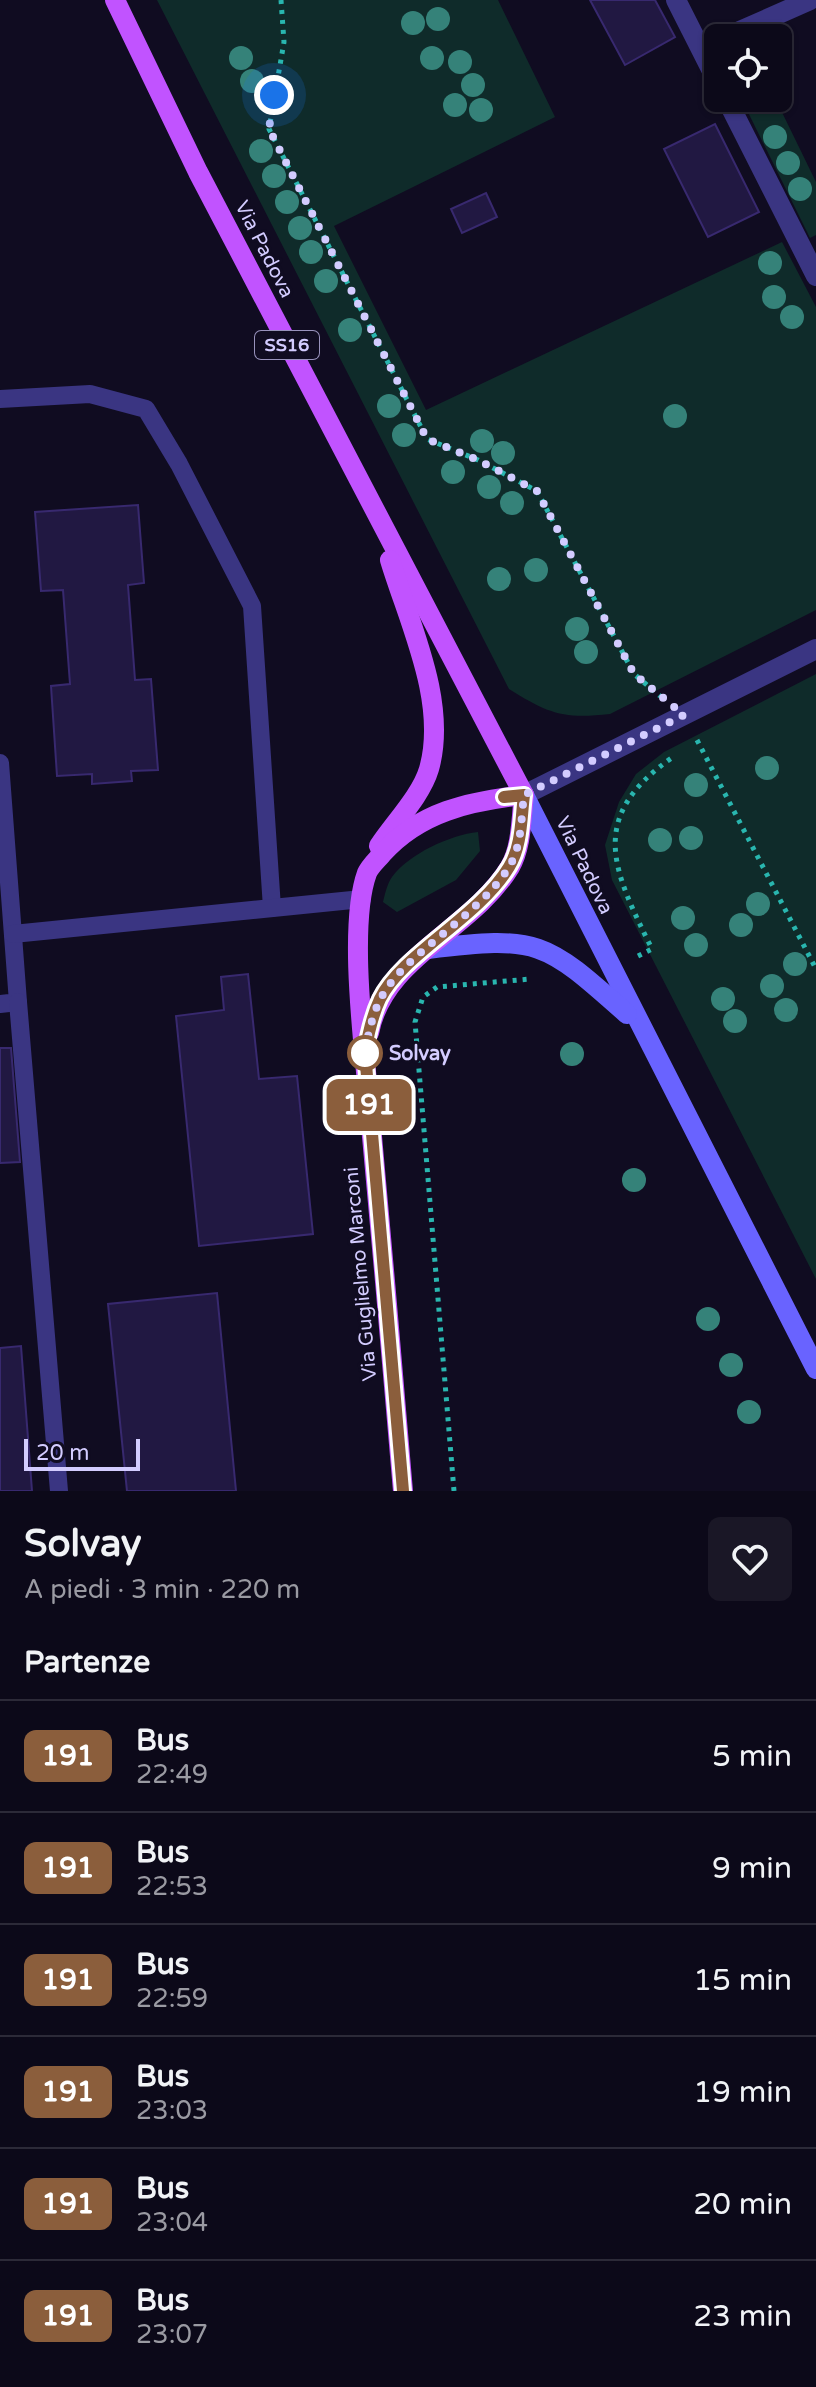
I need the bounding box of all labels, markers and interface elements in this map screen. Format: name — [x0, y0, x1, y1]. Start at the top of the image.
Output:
map controls — [704, 24, 792, 112]
button: locate — [704, 24, 792, 112]
your location — [254, 75, 294, 115]
street label: Via Padova — [229, 197, 299, 302]
road number: SS16 — [255, 331, 319, 359]
street label: Via Padova — [550, 813, 618, 918]
marker: Solvay — [348, 1036, 382, 1070]
place label: Solvay — [389, 1042, 451, 1066]
line badge: 191 — [323, 1079, 415, 1131]
text: 191 — [343, 1088, 395, 1122]
street label: Via Guglielmo Marconi — [340, 1166, 382, 1382]
scale bar — [24, 1435, 140, 1471]
text: 20 m — [36, 1440, 90, 1466]
button: heart — [708, 1517, 792, 1601]
text: Solvay — [24, 1521, 141, 1567]
text: A piedi · 3 min · 220 m — [24, 1574, 300, 1605]
text: Partenze — [24, 1644, 150, 1681]
text: Bus — [136, 1722, 189, 1759]
text: 5 min — [712, 1738, 792, 1775]
text: 191 — [42, 1739, 94, 1773]
text: 22:49 — [136, 1759, 208, 1790]
text: Bus — [136, 1834, 189, 1871]
text: 9 min — [712, 1850, 792, 1887]
text: 191 — [42, 1851, 94, 1885]
text: 22:53 — [136, 1871, 208, 1902]
text: Bus — [136, 1946, 189, 1983]
text: 15 min — [693, 1962, 792, 1999]
text: 191 — [42, 1963, 94, 1997]
text: 22:59 — [136, 1983, 208, 2014]
text: Bus — [136, 2058, 189, 2095]
text: 19 min — [693, 2074, 792, 2111]
text: 191 — [42, 2075, 94, 2109]
text: 23:03 — [136, 2095, 208, 2126]
text: Bus — [136, 2170, 189, 2207]
text: 20 min — [693, 2186, 792, 2223]
text: 191 — [42, 2187, 94, 2221]
text: 23:04 — [136, 2207, 208, 2238]
text: Bus — [136, 2282, 189, 2319]
text: 23 min — [693, 2298, 792, 2335]
text: 191 — [42, 2299, 94, 2333]
text: 23:07 — [136, 2319, 208, 2350]

